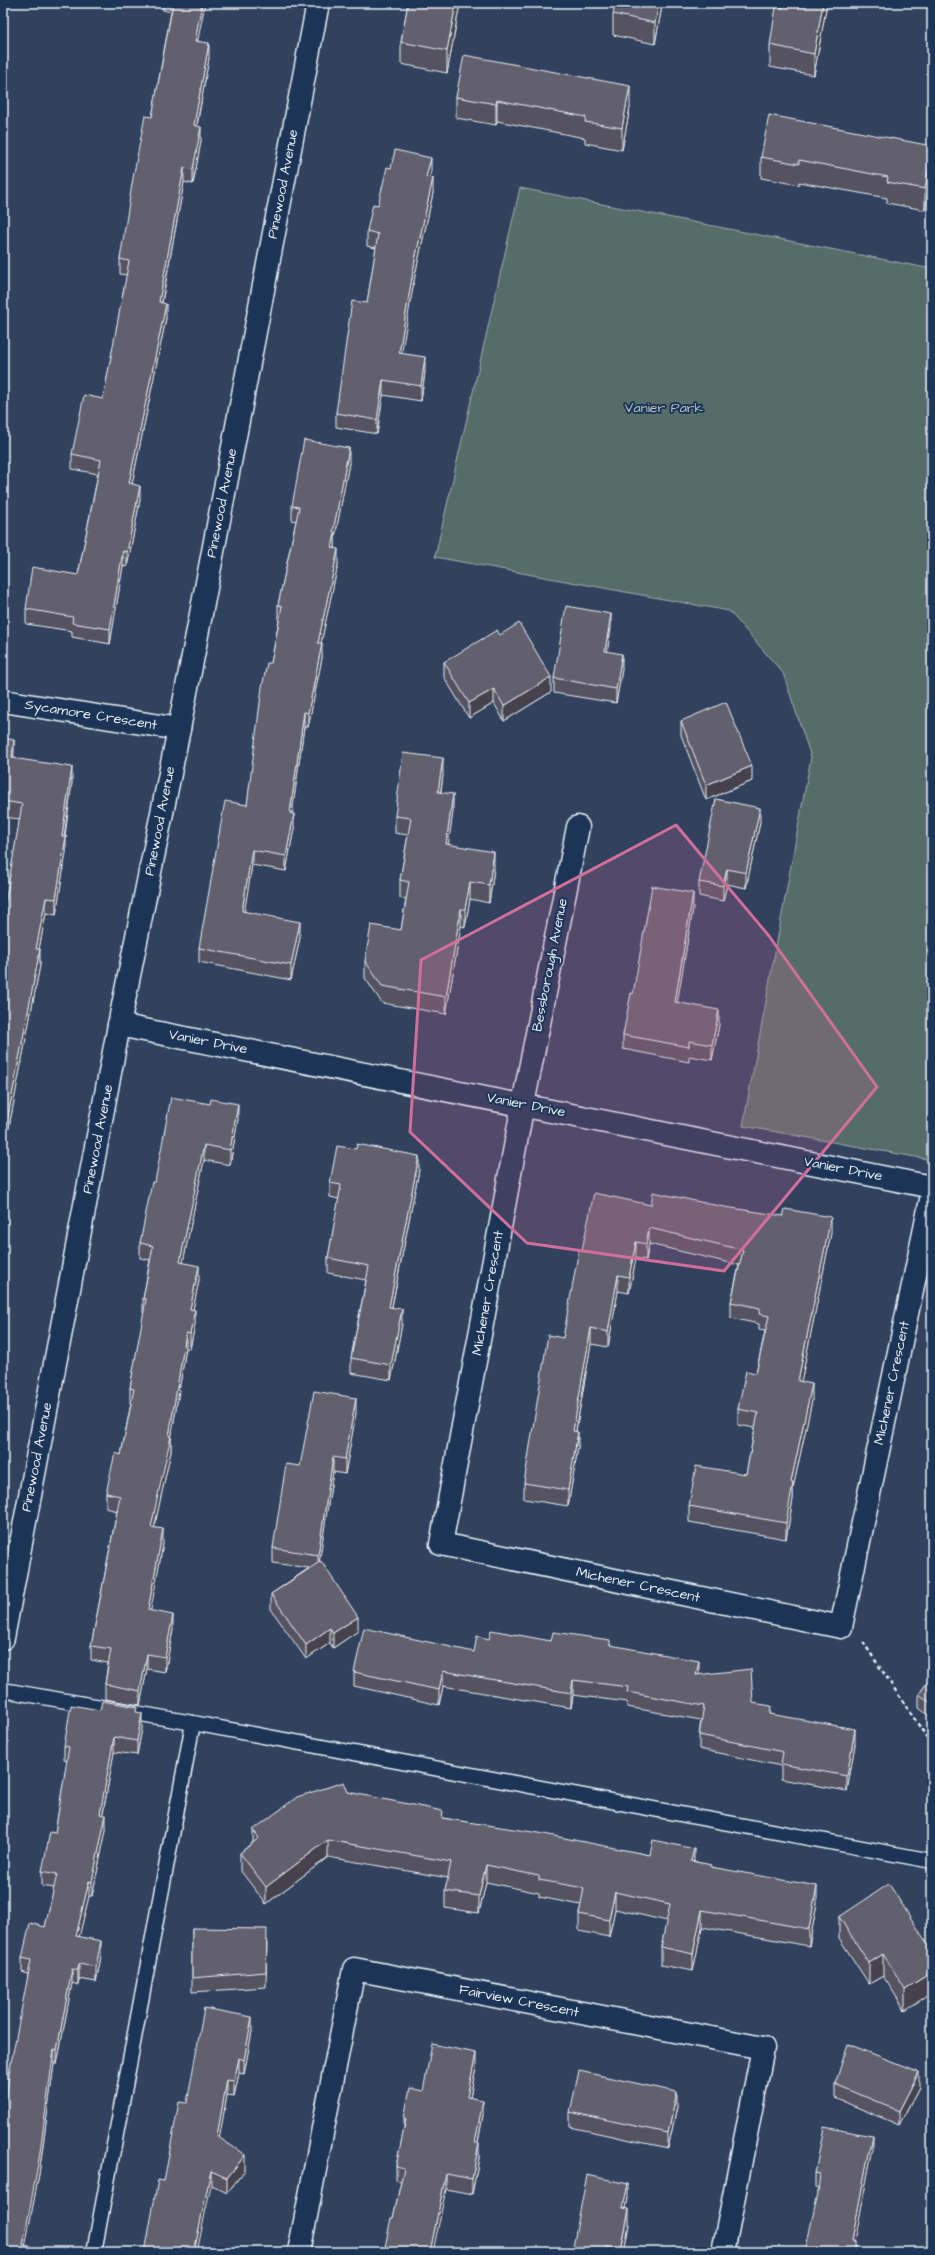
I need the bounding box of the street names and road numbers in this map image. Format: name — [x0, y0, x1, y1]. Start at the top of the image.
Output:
street label: Pinewood Avenue — [263, 127, 303, 240]
street label: Pinewood Avenue — [202, 446, 242, 559]
street label: Sycamore Crescent — [23, 695, 159, 735]
street label: Pinewood Avenue — [140, 764, 180, 877]
street label: Bessborough Avenue — [527, 896, 573, 1033]
street label: Vanier Drive — [167, 1025, 249, 1059]
street label: Pinewood Avenue — [78, 1082, 118, 1195]
street label: Vanier Drive — [485, 1088, 567, 1122]
street label: Vanier Drive — [802, 1152, 884, 1186]
street label: Michener Crescent — [467, 1229, 509, 1357]
street label: Michener Crescent — [869, 1319, 915, 1447]
street label: Pinewood Avenue — [17, 1400, 57, 1513]
street label: Michener Crescent — [574, 1562, 702, 1608]
street label: Fairview Crescent — [457, 1980, 581, 2023]

